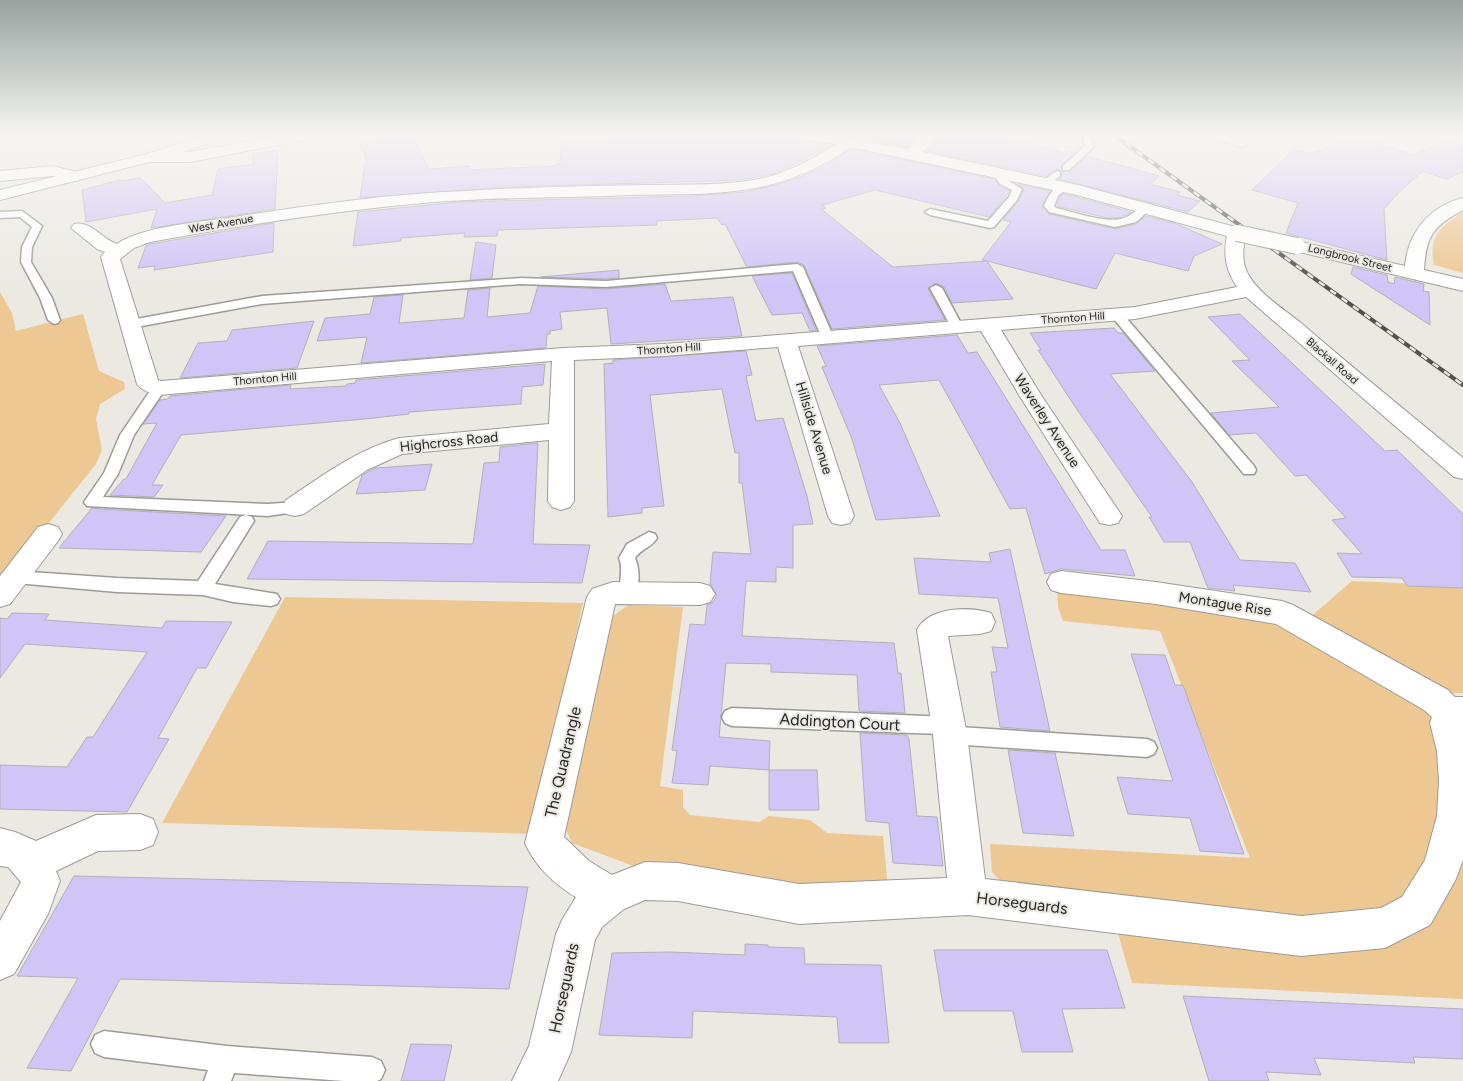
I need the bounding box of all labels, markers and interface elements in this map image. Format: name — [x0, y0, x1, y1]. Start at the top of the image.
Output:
street label: West Avenue — [188, 212, 254, 236]
street label: Longbrook Street — [1306, 241, 1394, 275]
street label: Thornton Hill — [1041, 309, 1105, 327]
street label: Blackall Road — [1303, 335, 1361, 387]
street label: Thornton Hill — [637, 340, 701, 358]
street label: Thornton Hill — [233, 370, 297, 388]
street label: Waverley Avenue — [1010, 371, 1084, 471]
street label: Hillside Avenue — [792, 379, 836, 477]
street label: Highcross Road — [399, 428, 499, 456]
street label: Montague Rise — [1177, 588, 1273, 620]
street label: The Quadrangle — [541, 704, 585, 819]
street label: Addington Court — [779, 709, 901, 735]
street label: Horseguards — [975, 888, 1069, 918]
street label: Horseguards — [545, 941, 583, 1035]

